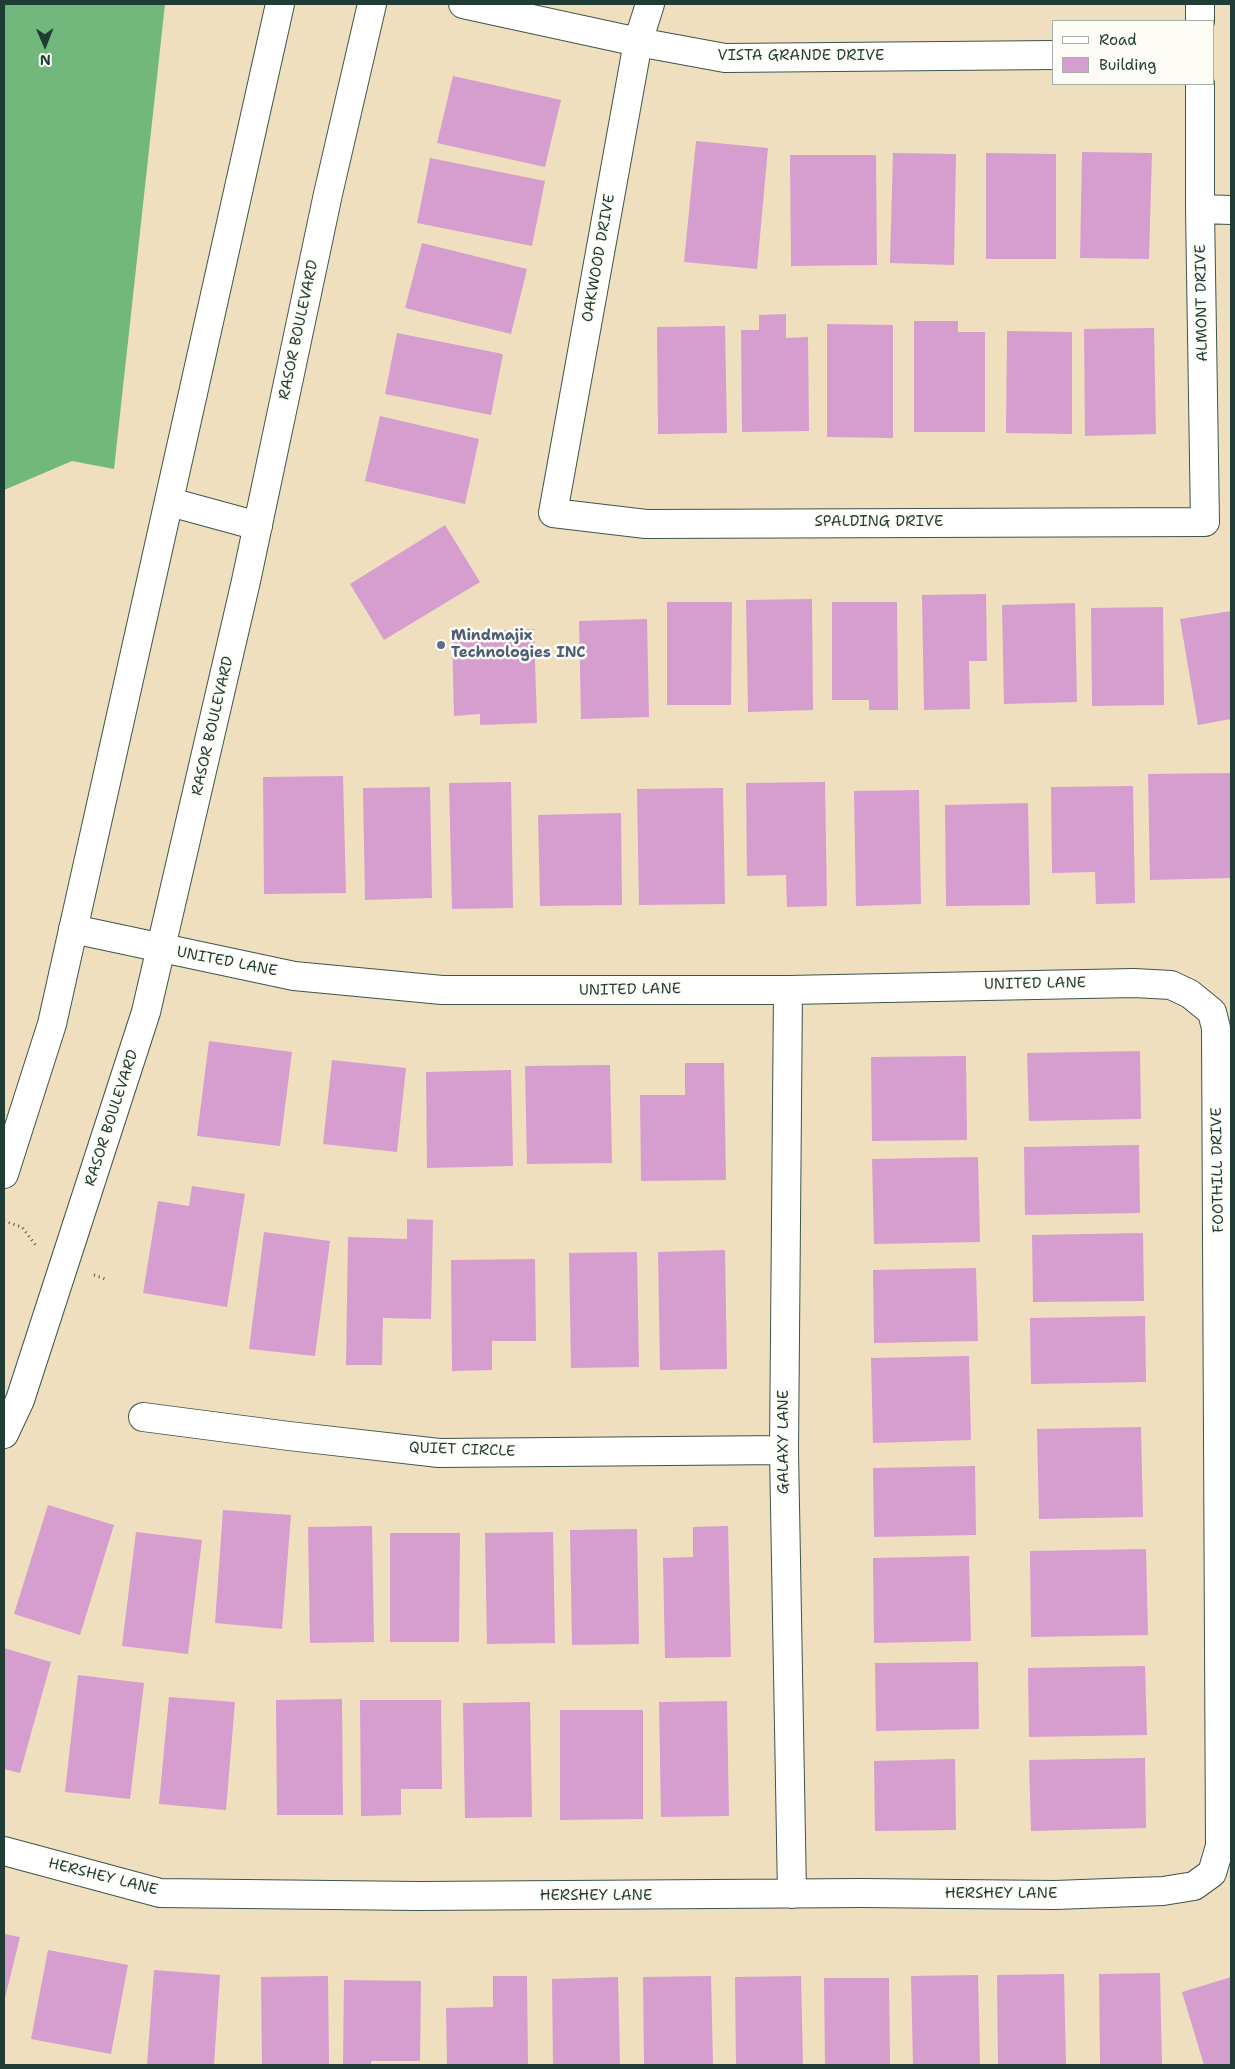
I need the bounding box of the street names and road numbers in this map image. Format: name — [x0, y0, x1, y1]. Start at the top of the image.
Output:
street label: VISTA GRANDE DRIVE — [718, 47, 884, 65]
street label: OAKWOOD DRIVE — [579, 192, 619, 324]
street label: ALMONT DRIVE — [1192, 244, 1212, 362]
street label: RASOR BOULEVARD — [275, 258, 323, 402]
street label: SPALDING DRIVE — [815, 513, 943, 531]
street label: RASOR BOULEVARD — [188, 655, 238, 797]
street label: UNITED LANE — [175, 943, 279, 981]
street label: UNITED LANE — [984, 974, 1086, 994]
street label: UNITED LANE — [579, 980, 681, 1000]
street label: RASOR BOULEVARD — [81, 1048, 143, 1188]
street label: FOOTHILL DRIVE — [1208, 1107, 1228, 1233]
street label: GALAXY LANE — [775, 1390, 793, 1494]
street label: QUIET CIRCLE — [409, 1439, 515, 1461]
street label: HERSHEY LANE — [46, 1855, 160, 1899]
street label: HERSHEY LANE — [945, 1885, 1057, 1903]
street label: HERSHEY LANE — [540, 1887, 652, 1905]

